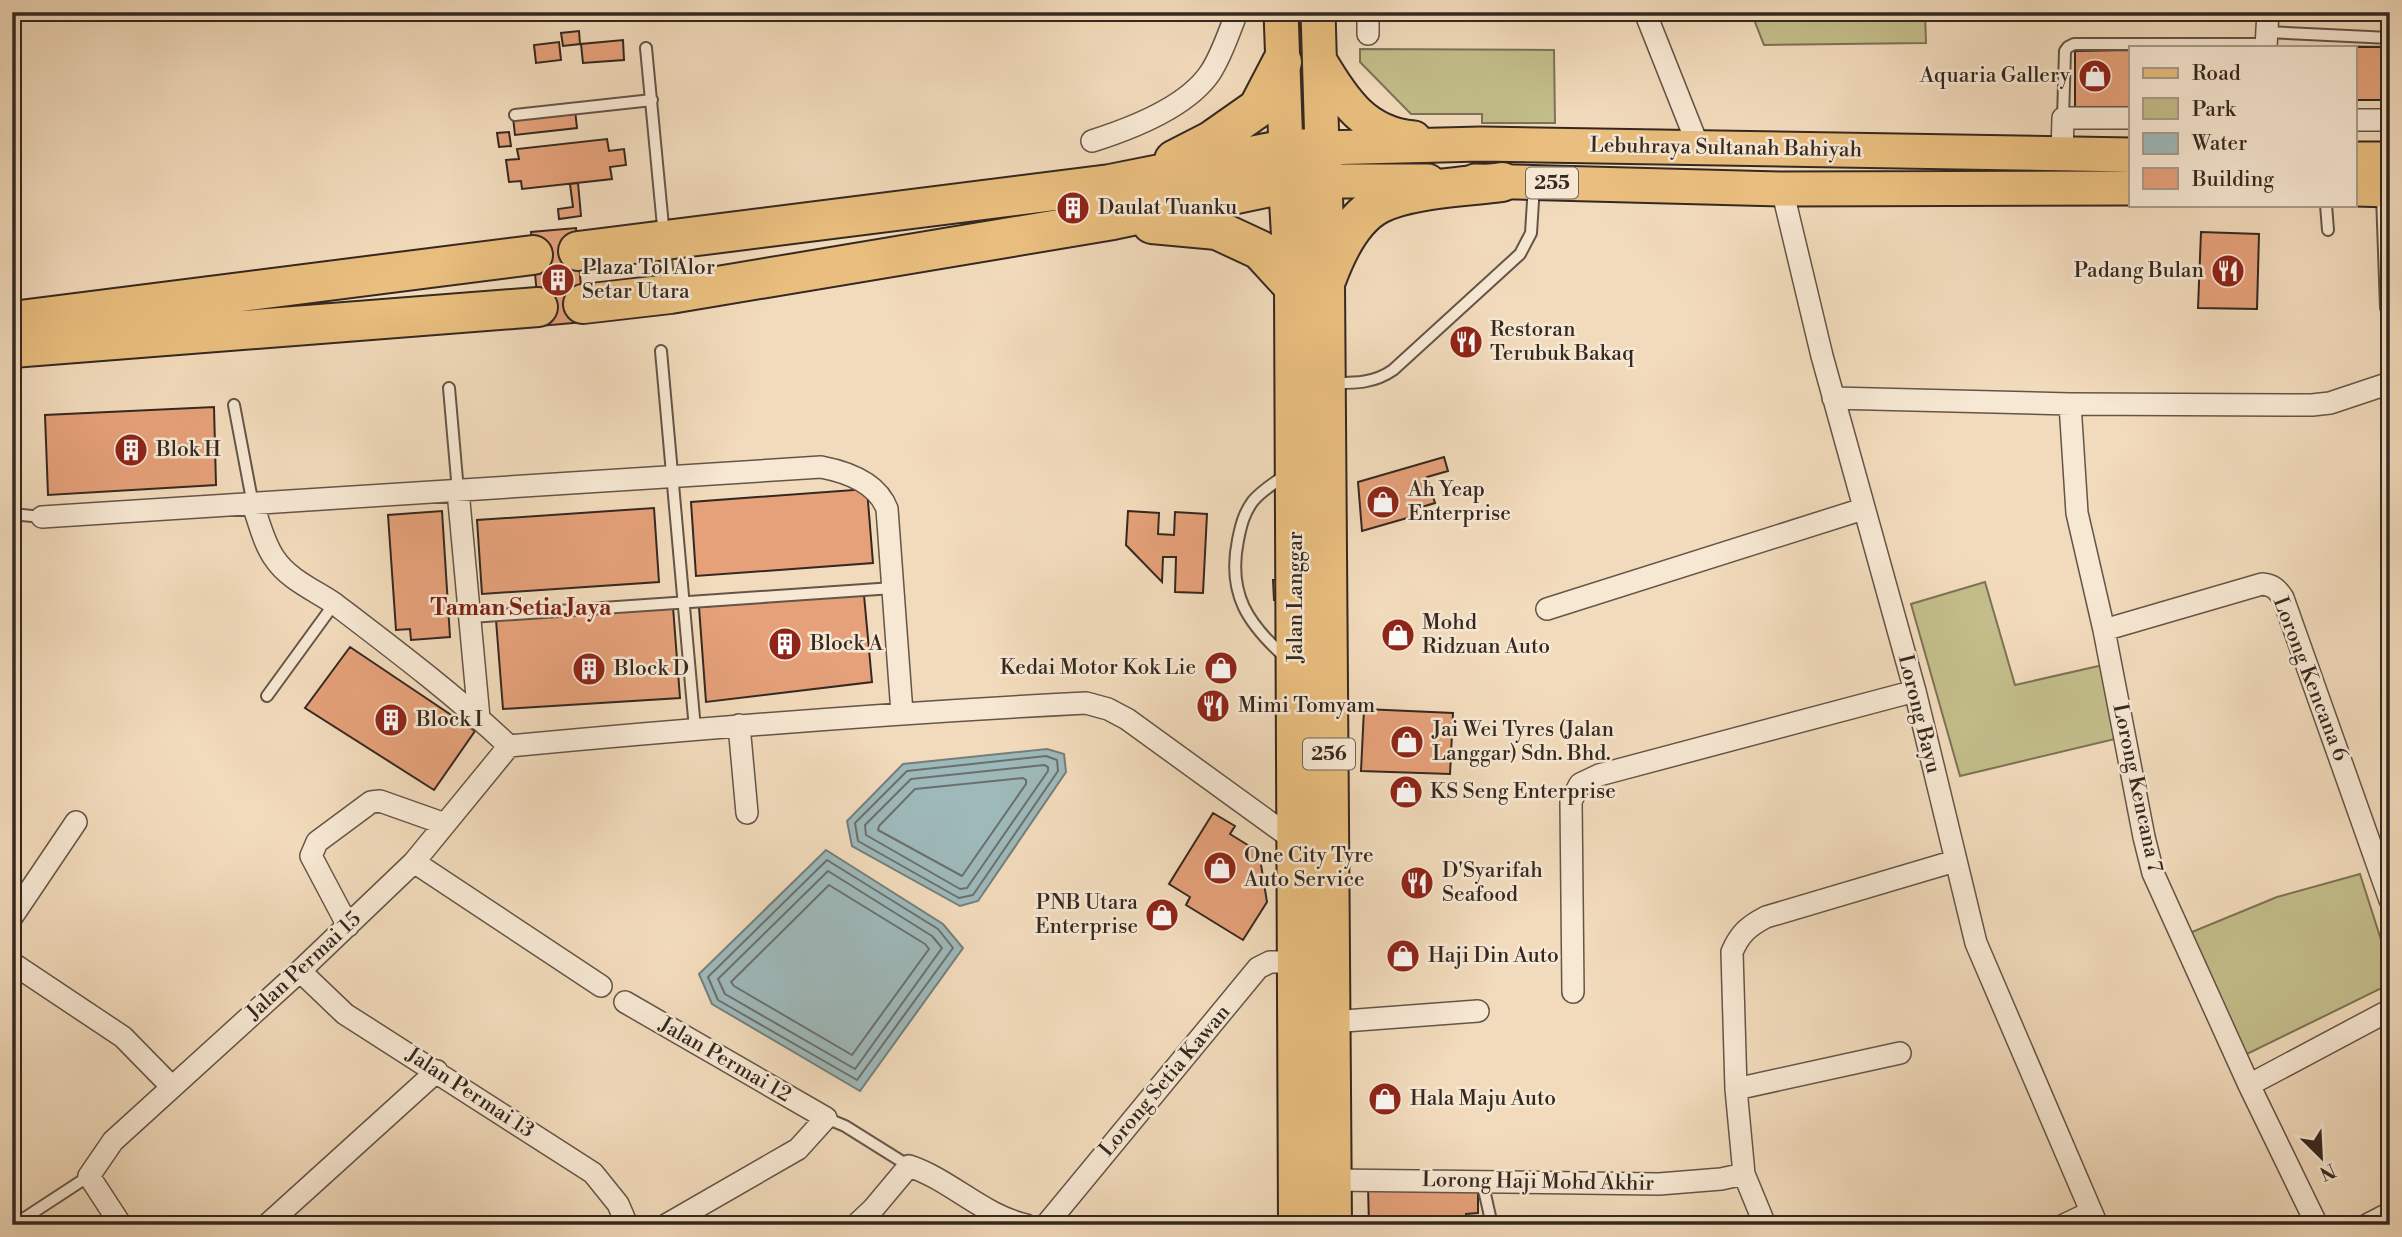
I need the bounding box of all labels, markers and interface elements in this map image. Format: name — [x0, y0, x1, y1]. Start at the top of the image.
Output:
legend — [2129, 46, 2356, 206]
shop icon: Aquaria Gallery — [2076, 57, 2114, 95]
text: Road — [2192, 61, 2241, 87]
place label: Aquaria Gallery — [1919, 63, 2071, 89]
text: Park — [2192, 97, 2237, 123]
text: Water — [2191, 131, 2247, 157]
street label: Lebuhraya Sultanah Bahiyah — [1590, 133, 1863, 163]
text: Building — [2191, 167, 2274, 193]
road number: 255 — [1526, 168, 1578, 198]
building icon: Daulat Tuanku — [1054, 189, 1092, 227]
place label: Daulat Tuanku — [1098, 195, 1237, 221]
restaurant icon: Padang Bulan — [2209, 252, 2247, 290]
place label: Plaza Tol Alor Setar Utara — [582, 255, 715, 305]
place label: Padang Bulan — [2074, 258, 2204, 284]
building icon: Plaza Tol Alor Setar Utara — [539, 261, 577, 299]
place label: Restoran Terubuk Bakaq — [1490, 317, 1634, 367]
restaurant icon: Restoran Terubuk Bakaq — [1447, 323, 1485, 361]
building icon: Blok H — [112, 431, 150, 469]
place label: Blok H — [155, 437, 221, 463]
place label: Ah Yeap Enterprise — [1407, 477, 1511, 527]
shop icon: Ah Yeap Enterprise — [1364, 483, 1402, 521]
street label: Jalan Langgar — [1283, 531, 1309, 664]
street label: Lorong Kencana 6 — [2267, 593, 2353, 765]
district label: Taman Setia Jaya — [431, 594, 612, 622]
place label: Mohd Ridzuan Auto — [1422, 610, 1550, 660]
shop icon: Mohd Ridzuan Auto — [1379, 616, 1417, 654]
building icon: Block A — [766, 625, 804, 663]
place label: Block A — [809, 631, 884, 657]
shop icon: Kedai Motor Kok Lie — [1202, 649, 1240, 687]
building icon: Block D — [570, 650, 608, 688]
street label: Lorong Bayu — [1892, 652, 1946, 776]
place label: Kedai Motor Kok Lie — [1000, 655, 1196, 681]
place label: Block D — [613, 656, 689, 682]
restaurant icon: Mimi Tomyam — [1194, 687, 1232, 725]
place label: Mimi Tomyam — [1238, 693, 1375, 719]
building icon: Block I — [372, 701, 410, 739]
street label: Lorong Kencana 7 — [2106, 701, 2168, 875]
place label: Block I — [415, 707, 483, 733]
place label: Jai Wei Tyres (Jalan Langgar) Sdn. Bhd. — [1431, 717, 1614, 767]
shop icon: Jai Wei Tyres (Jalan Langgar) Sdn. Bhd. — [1388, 723, 1426, 761]
road number: 256 — [1303, 738, 1355, 769]
shop icon: KS Seng Enterprise — [1387, 773, 1425, 811]
place label: KS Seng Enterprise — [1430, 779, 1616, 805]
place label: One City Tyre Auto Service — [1243, 843, 1374, 893]
shop icon: One City Tyre Auto Service — [1201, 849, 1239, 887]
place label: D'Syarifah Seafood — [1442, 858, 1543, 908]
restaurant icon: D'Syarifah Seafood — [1398, 864, 1436, 902]
place label: PNB Utara Enterprise — [1035, 890, 1138, 940]
shop icon: PNB Utara Enterprise — [1143, 896, 1181, 934]
street label: Jalan Permai 15 — [241, 906, 367, 1026]
shop icon: Haji Din Auto — [1384, 937, 1422, 975]
place label: Haji Din Auto — [1428, 943, 1559, 969]
street label: Lorong Setia Kawan — [1094, 999, 1236, 1162]
street label: Jalan Permai 12 — [654, 1011, 796, 1108]
street label: Jalan Permai 13 — [400, 1041, 539, 1144]
shop icon: Hala Maju Auto — [1366, 1080, 1404, 1118]
place label: Hala Maju Auto — [1410, 1086, 1556, 1112]
north arrow — [2286, 1122, 2356, 1192]
text: N — [2316, 1158, 2339, 1186]
street label: Lorong Haji Mohd Akhir — [1422, 1167, 1654, 1197]

